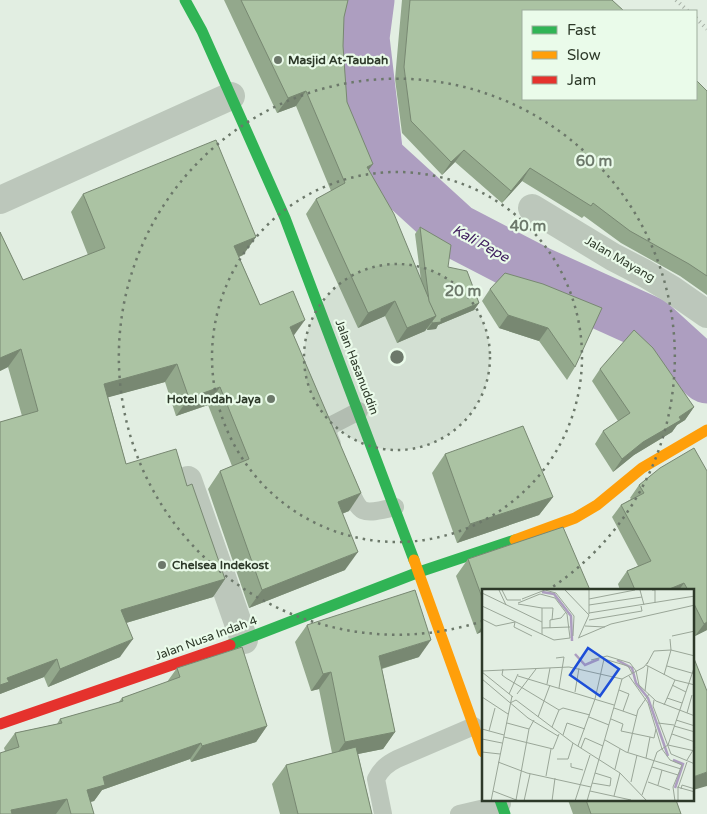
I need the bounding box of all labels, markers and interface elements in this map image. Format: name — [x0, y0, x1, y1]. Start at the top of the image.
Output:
legend — [522, 10, 697, 100]
text: Fast — [567, 21, 597, 39]
text: Slow — [567, 46, 601, 64]
place label: Masjid At-Taubah — [288, 53, 388, 68]
marker: Masjid At-Taubah — [272, 54, 284, 66]
text: Jam — [567, 71, 596, 89]
text: 60 m — [576, 152, 612, 170]
text: 40 m — [510, 217, 546, 235]
water label: Kali Pepe — [450, 221, 513, 266]
street label: Jalan Mayang — [582, 233, 658, 285]
text: 20 m — [445, 282, 481, 300]
street label: Jalan Hasanuddin — [332, 317, 382, 417]
centre of rings — [388, 348, 406, 366]
place label: Hotel Indah Jaya — [167, 392, 261, 407]
marker: Hotel Indah Jaya — [265, 393, 277, 405]
place label: Chelsea Indekost — [172, 558, 269, 572]
marker: Chelsea Indekost — [156, 559, 168, 571]
inset map — [482, 589, 694, 802]
street label: Jalan Nusa Indah 4 — [153, 613, 259, 663]

